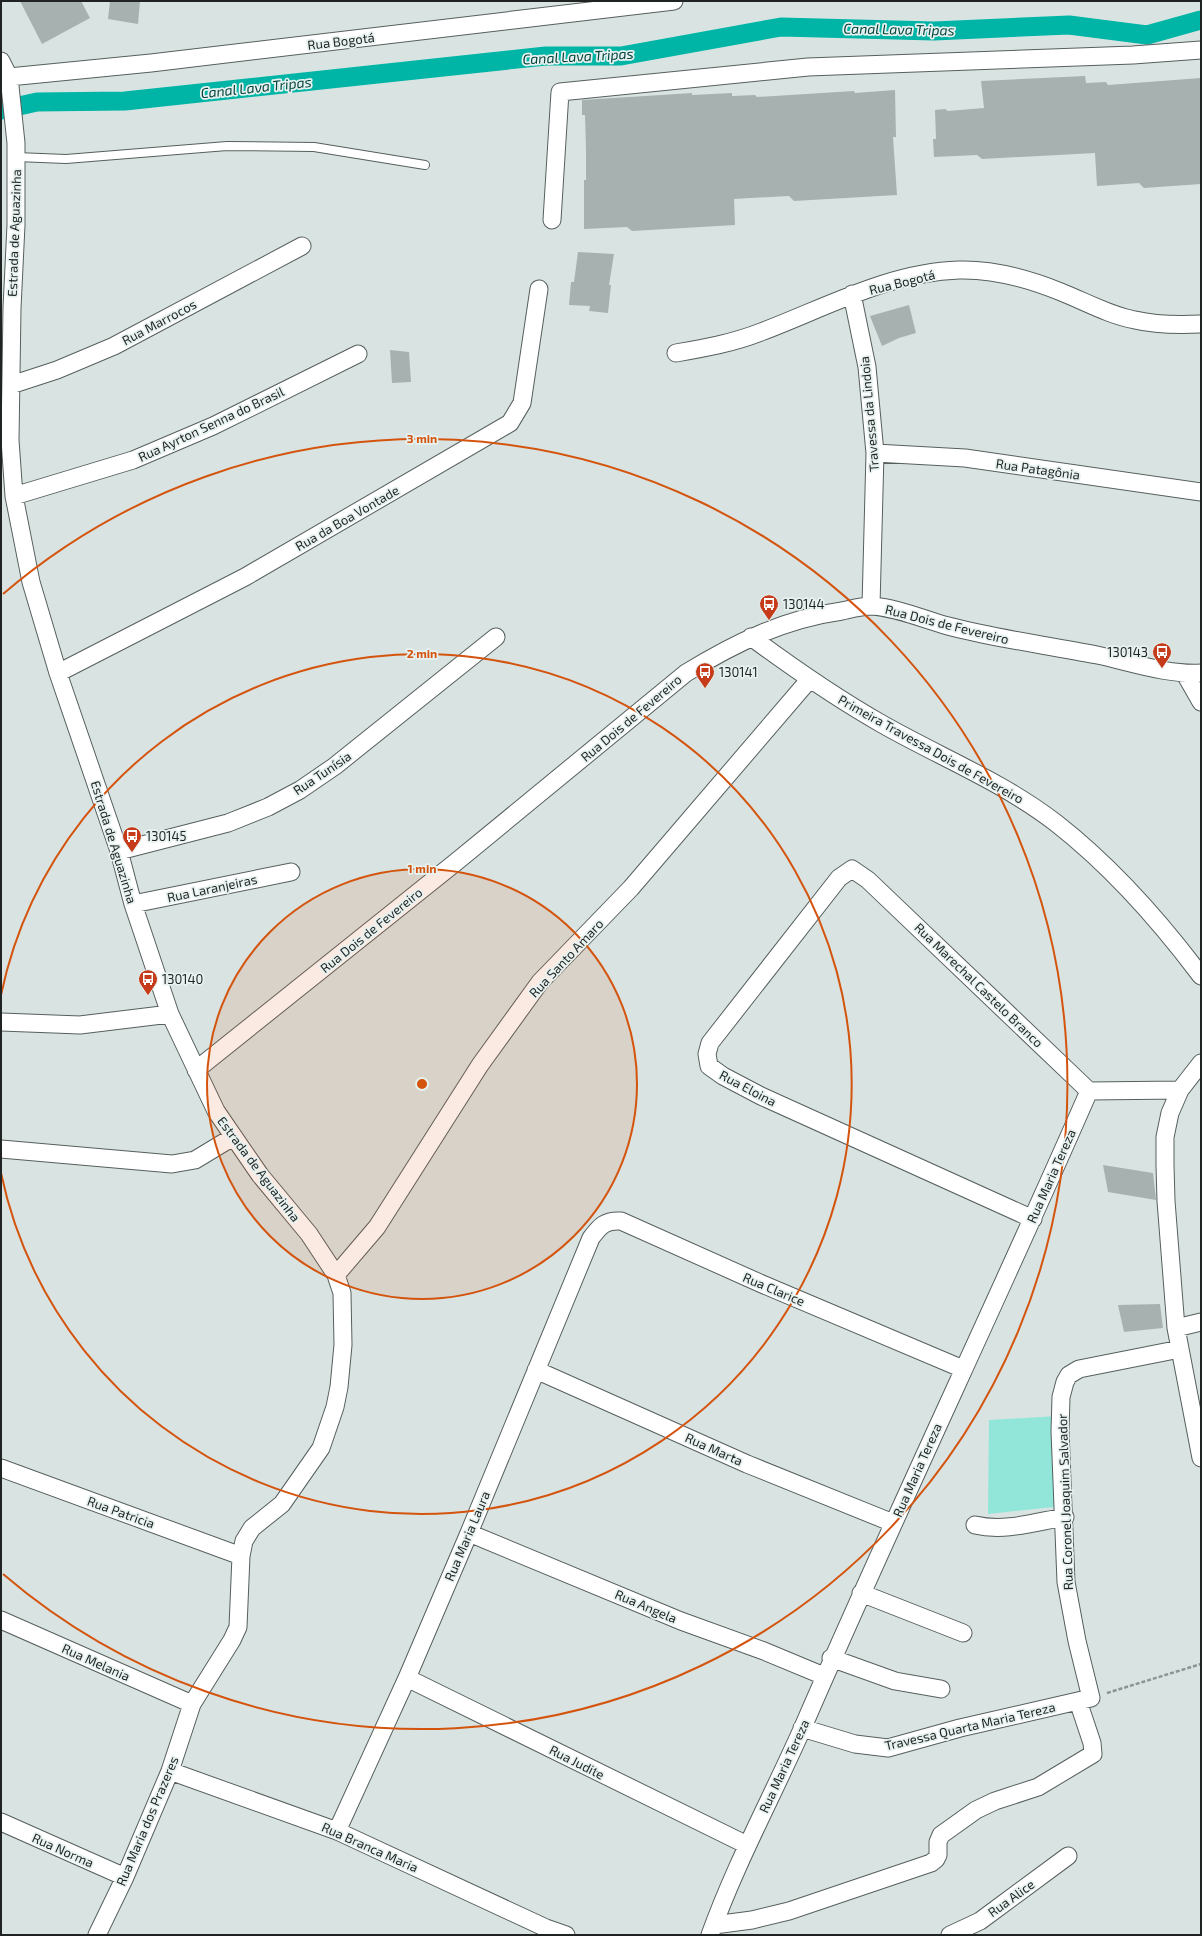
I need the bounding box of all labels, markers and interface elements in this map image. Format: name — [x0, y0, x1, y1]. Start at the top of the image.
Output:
water label: Canal Lava Tripas — [843, 20, 955, 38]
street label: Rua Bogotá — [306, 29, 376, 53]
water label: Canal Lava Tripas — [522, 45, 634, 67]
water label: Canal Lava Tripas — [200, 73, 312, 101]
street label: Estrada de Aguazinha — [4, 169, 24, 297]
street label: Rua Bogotá — [867, 266, 937, 298]
street label: Rua Marrocos — [119, 296, 199, 348]
street label: Travessa da Lindoia — [856, 356, 882, 472]
street label: Rua Ayrton Senna do Brasil — [136, 383, 287, 465]
text: 3 min — [407, 431, 437, 445]
street label: Rua Patagônia — [995, 455, 1081, 483]
street label: Rua da Boa Vontade — [292, 482, 402, 554]
bus stop icon: 130144 — [758, 593, 780, 621]
place label: 130144 — [783, 596, 824, 612]
street label: Rua Dois de Fevereiro — [884, 601, 1010, 647]
bus stop icon: 130143 — [1151, 641, 1173, 669]
place label: 130143 — [1107, 644, 1148, 660]
text: 2 min — [407, 646, 437, 660]
bus stop icon: 130141 — [694, 661, 716, 689]
place label: 130141 — [719, 664, 758, 680]
street label: Rua Dois de Fevereiro — [577, 671, 685, 765]
street label: Primeira Travessa Dois de Fevereiro — [835, 691, 1027, 807]
street label: Rua Tunísia — [290, 748, 354, 798]
street label: Estrada de Aguazinha — [88, 779, 140, 905]
bus stop icon: 130145 — [121, 825, 143, 853]
place label: 130145 — [146, 828, 186, 844]
text: 1 min — [408, 861, 436, 875]
street label: Rua Laranjeiras — [166, 871, 258, 905]
street label: Rua Dois de Fevereiro — [317, 884, 425, 976]
street label: Rua Santo Amaro — [526, 915, 606, 1001]
street label: Rua Marechal Castelo Branco — [911, 919, 1047, 1051]
bus stop icon: 130140 — [137, 968, 159, 996]
place label: 130140 — [162, 971, 203, 987]
street label: Rua Eloina — [717, 1066, 779, 1110]
centre of rings — [415, 1077, 429, 1091]
street label: Estrada de Aguazinha — [214, 1113, 304, 1225]
street label: Rua Maria Tereza — [1023, 1127, 1079, 1225]
street label: Rua Clarice — [741, 1269, 807, 1309]
street label: Rua Coronel Joaquim Salvador — [1054, 1413, 1076, 1591]
street label: Rua Maria Tereza — [889, 1421, 945, 1519]
street label: Rua Marta — [683, 1429, 745, 1469]
street label: Rua Maria Laura — [441, 1489, 493, 1583]
street label: Rua Patricia — [85, 1492, 157, 1532]
street label: Rua Angela — [612, 1586, 680, 1626]
street label: Rua Melania — [60, 1640, 132, 1684]
street label: Travessa Quarta Maria Tereza — [883, 1699, 1057, 1753]
street label: Rua Maria Tereza — [755, 1717, 813, 1815]
street label: Rua Judite — [547, 1741, 607, 1783]
street label: Rua Maria dos Prazeres — [112, 1754, 182, 1888]
street label: Rua Branca Maria — [319, 1819, 421, 1875]
street label: Rua Norma — [30, 1829, 96, 1871]
street label: Rua Alice — [985, 1876, 1037, 1920]

